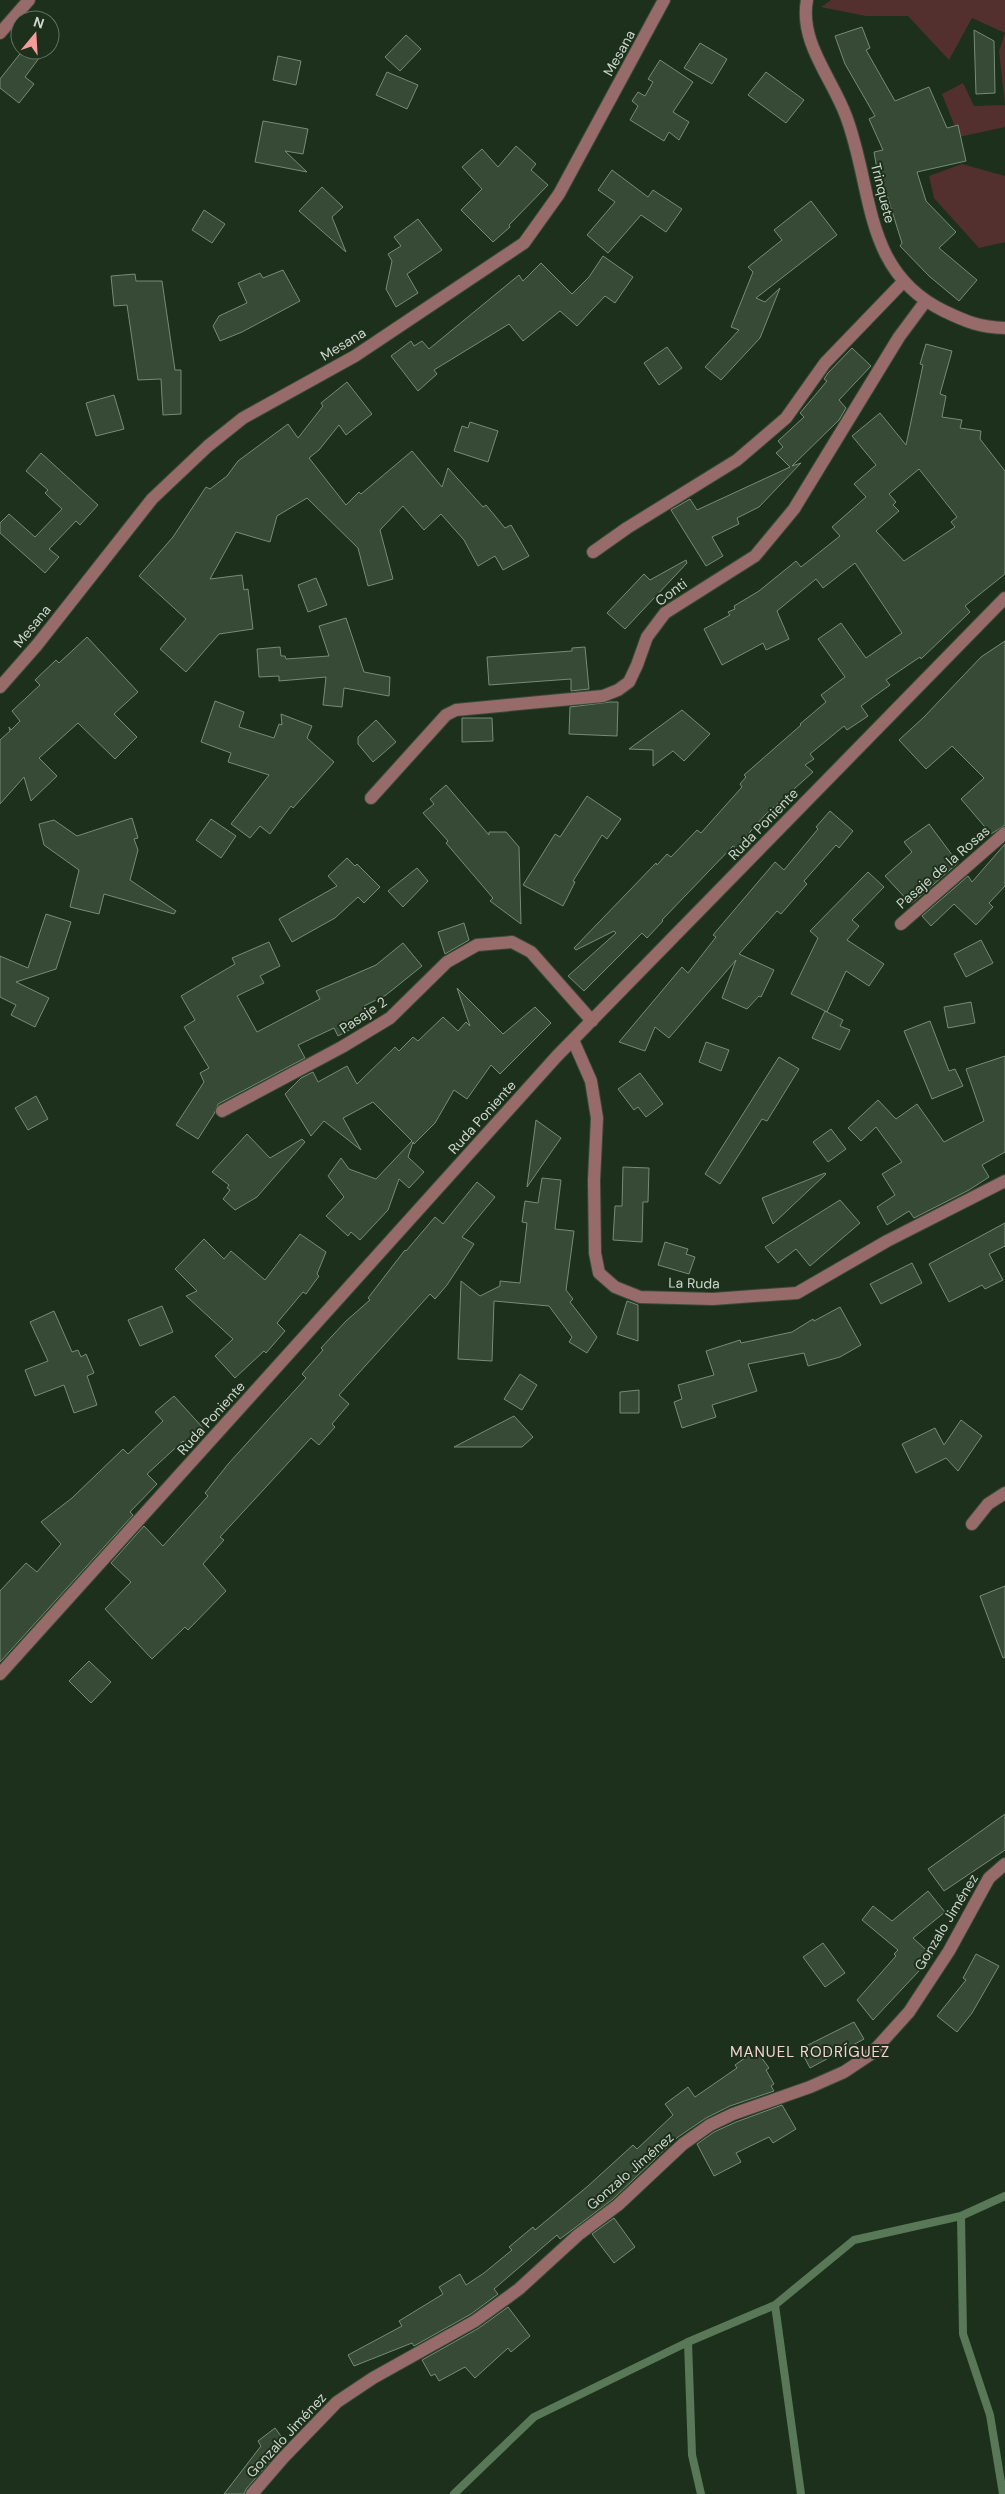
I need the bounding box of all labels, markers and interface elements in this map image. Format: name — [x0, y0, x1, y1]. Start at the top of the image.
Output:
north arrow — [10, 10, 60, 60]
text: N — [31, 12, 47, 33]
street label: Mesana — [599, 27, 639, 79]
street label: Trinquete — [867, 161, 899, 225]
street label: Mesana — [317, 323, 369, 365]
street label: Conti — [651, 574, 691, 610]
street label: Mesana — [9, 601, 55, 651]
street label: Ruda Poniente — [724, 784, 802, 864]
street label: Pasaje de la Rosas — [893, 822, 993, 912]
street label: Pasaje 2 — [336, 993, 390, 1037]
street label: Ruda Poniente — [444, 1076, 520, 1158]
street label: La Ruda — [668, 1274, 720, 1292]
street label: Ruda Poniente — [173, 1377, 249, 1459]
street label: Gonzalo Jiménez — [910, 1871, 982, 1973]
district label: MANUEL RODRÍGUEZ — [730, 2042, 890, 2062]
street label: Gonzalo Jiménez — [583, 2128, 677, 2214]
street label: Gonzalo Jiménez — [242, 2389, 330, 2481]

